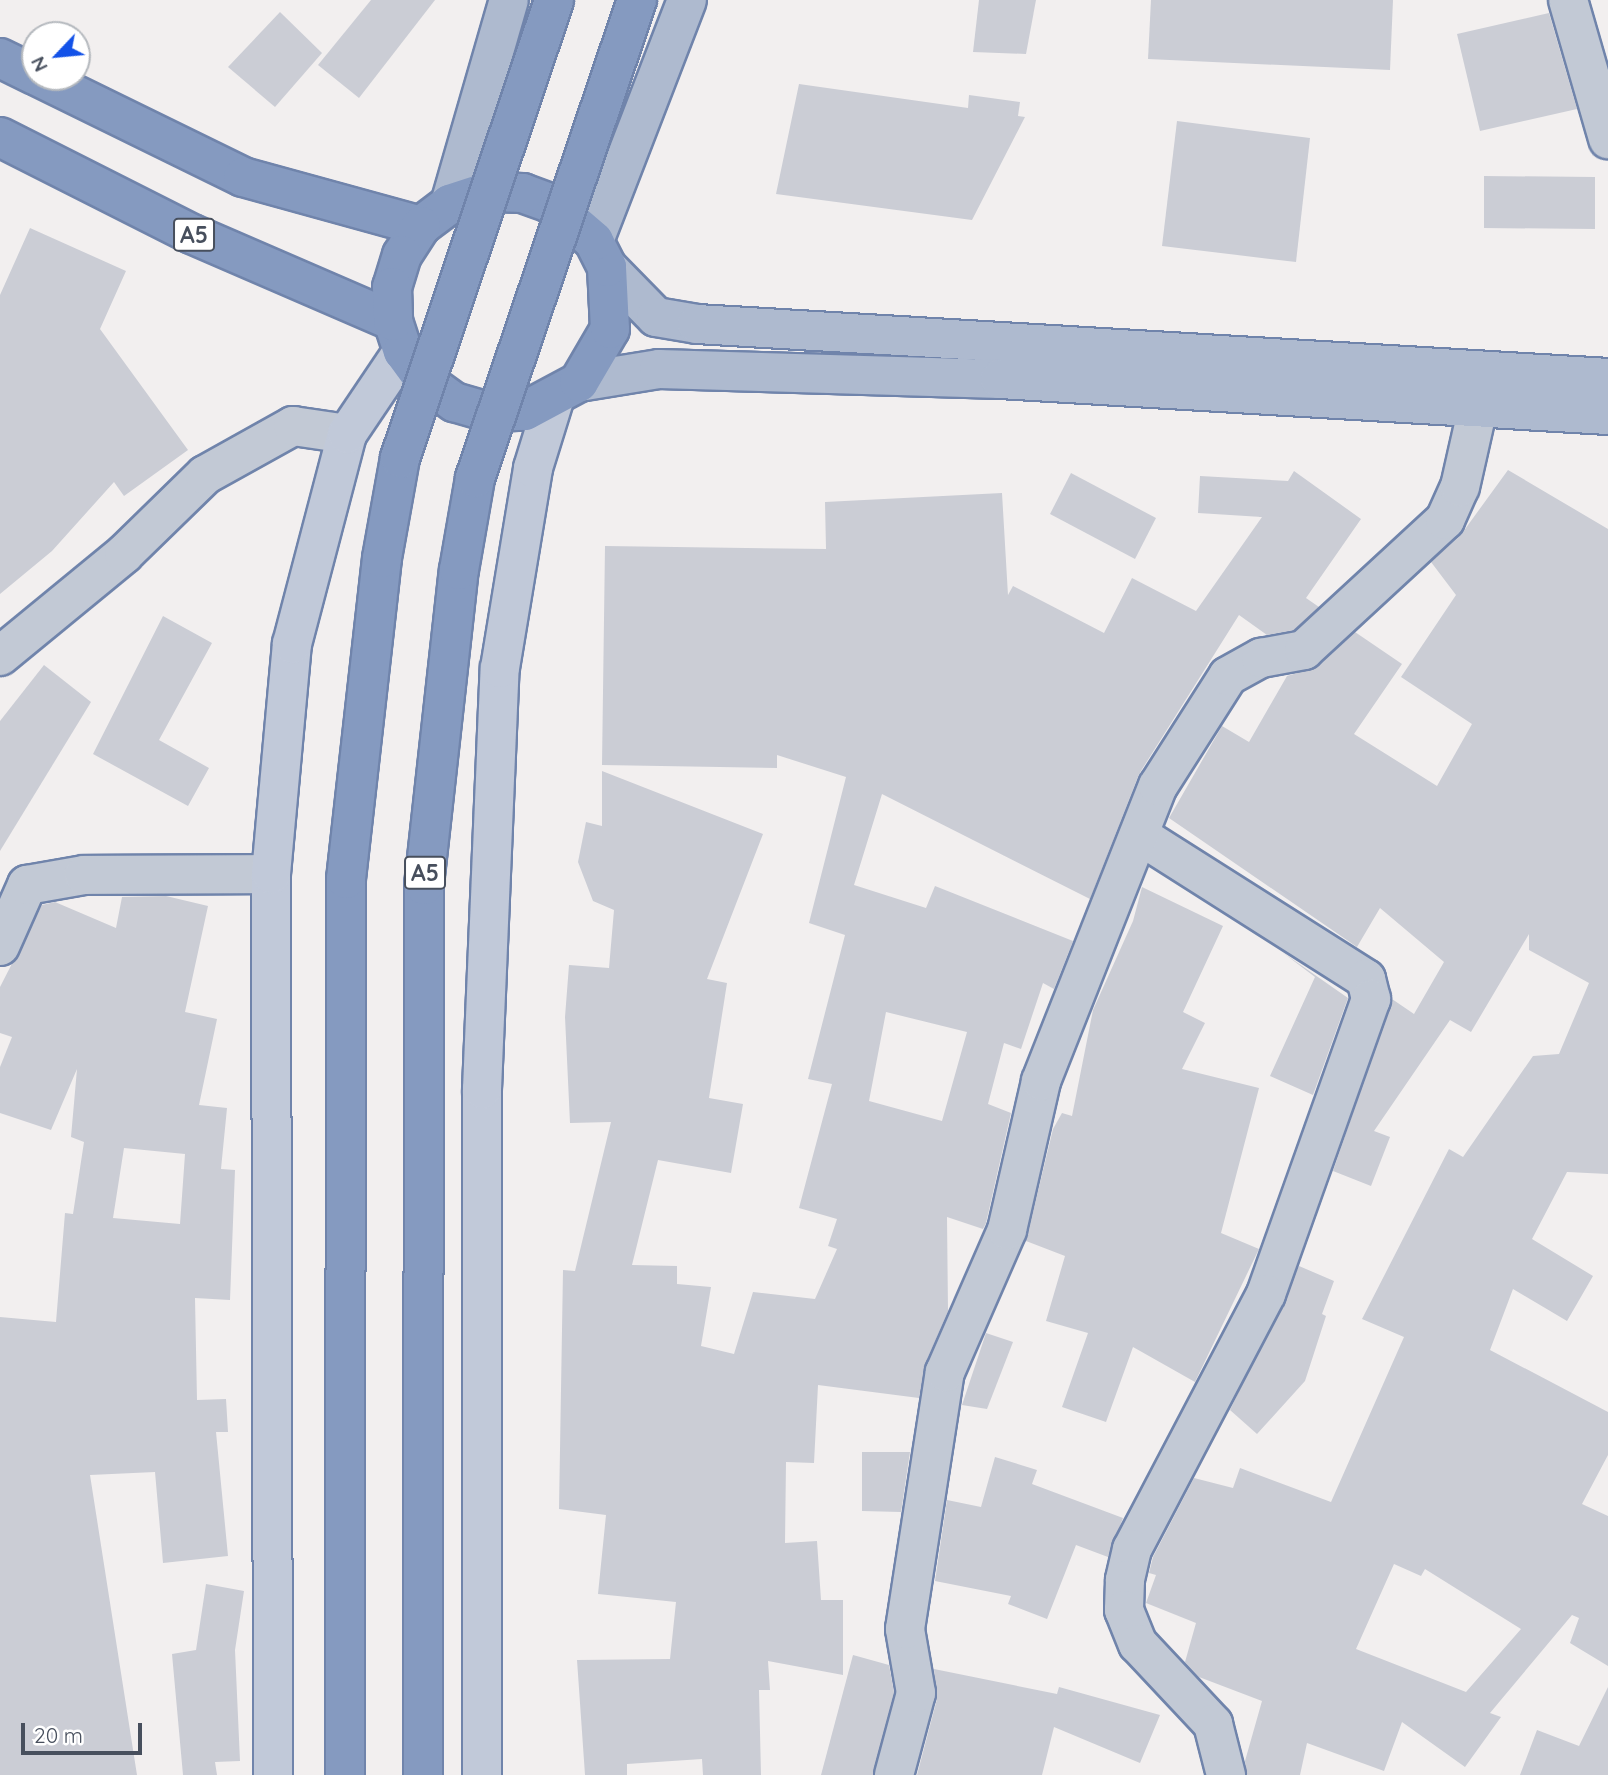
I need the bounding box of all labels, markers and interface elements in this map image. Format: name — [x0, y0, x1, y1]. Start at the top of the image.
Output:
north arrow — [21, 21, 91, 91]
text: N — [25, 53, 53, 76]
road number: A5 — [173, 216, 215, 254]
road number: A5 — [404, 853, 446, 892]
scale bar — [24, 1708, 145, 1752]
text: 20 m — [34, 1722, 83, 1748]

